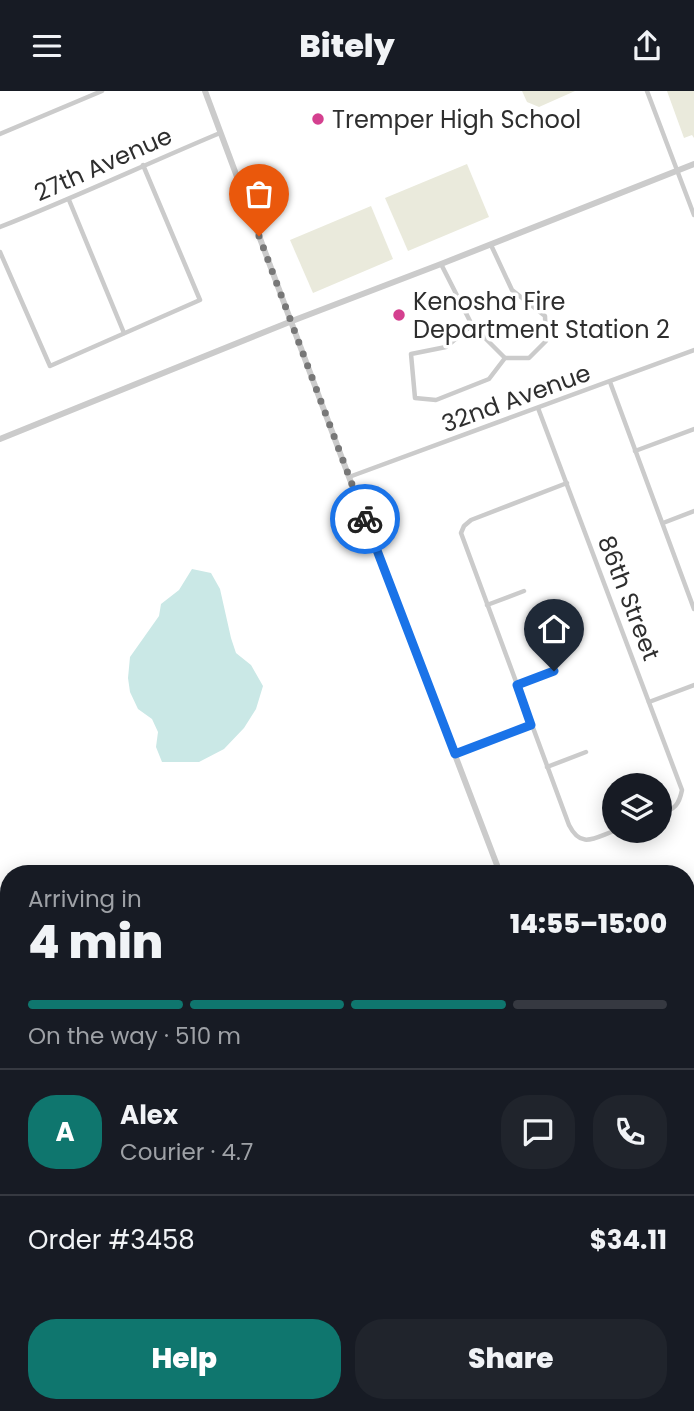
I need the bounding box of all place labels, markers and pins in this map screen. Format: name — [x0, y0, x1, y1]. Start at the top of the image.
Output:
place label: Tremper High School — [332, 103, 581, 136]
marker: Tremper High School — [310, 111, 326, 127]
pin — [229, 164, 289, 236]
place label: Kenosha Fire Department Station 2 — [413, 285, 670, 346]
marker: Kenosha Fire Department Station 2 — [391, 307, 407, 323]
pin — [524, 599, 584, 671]

